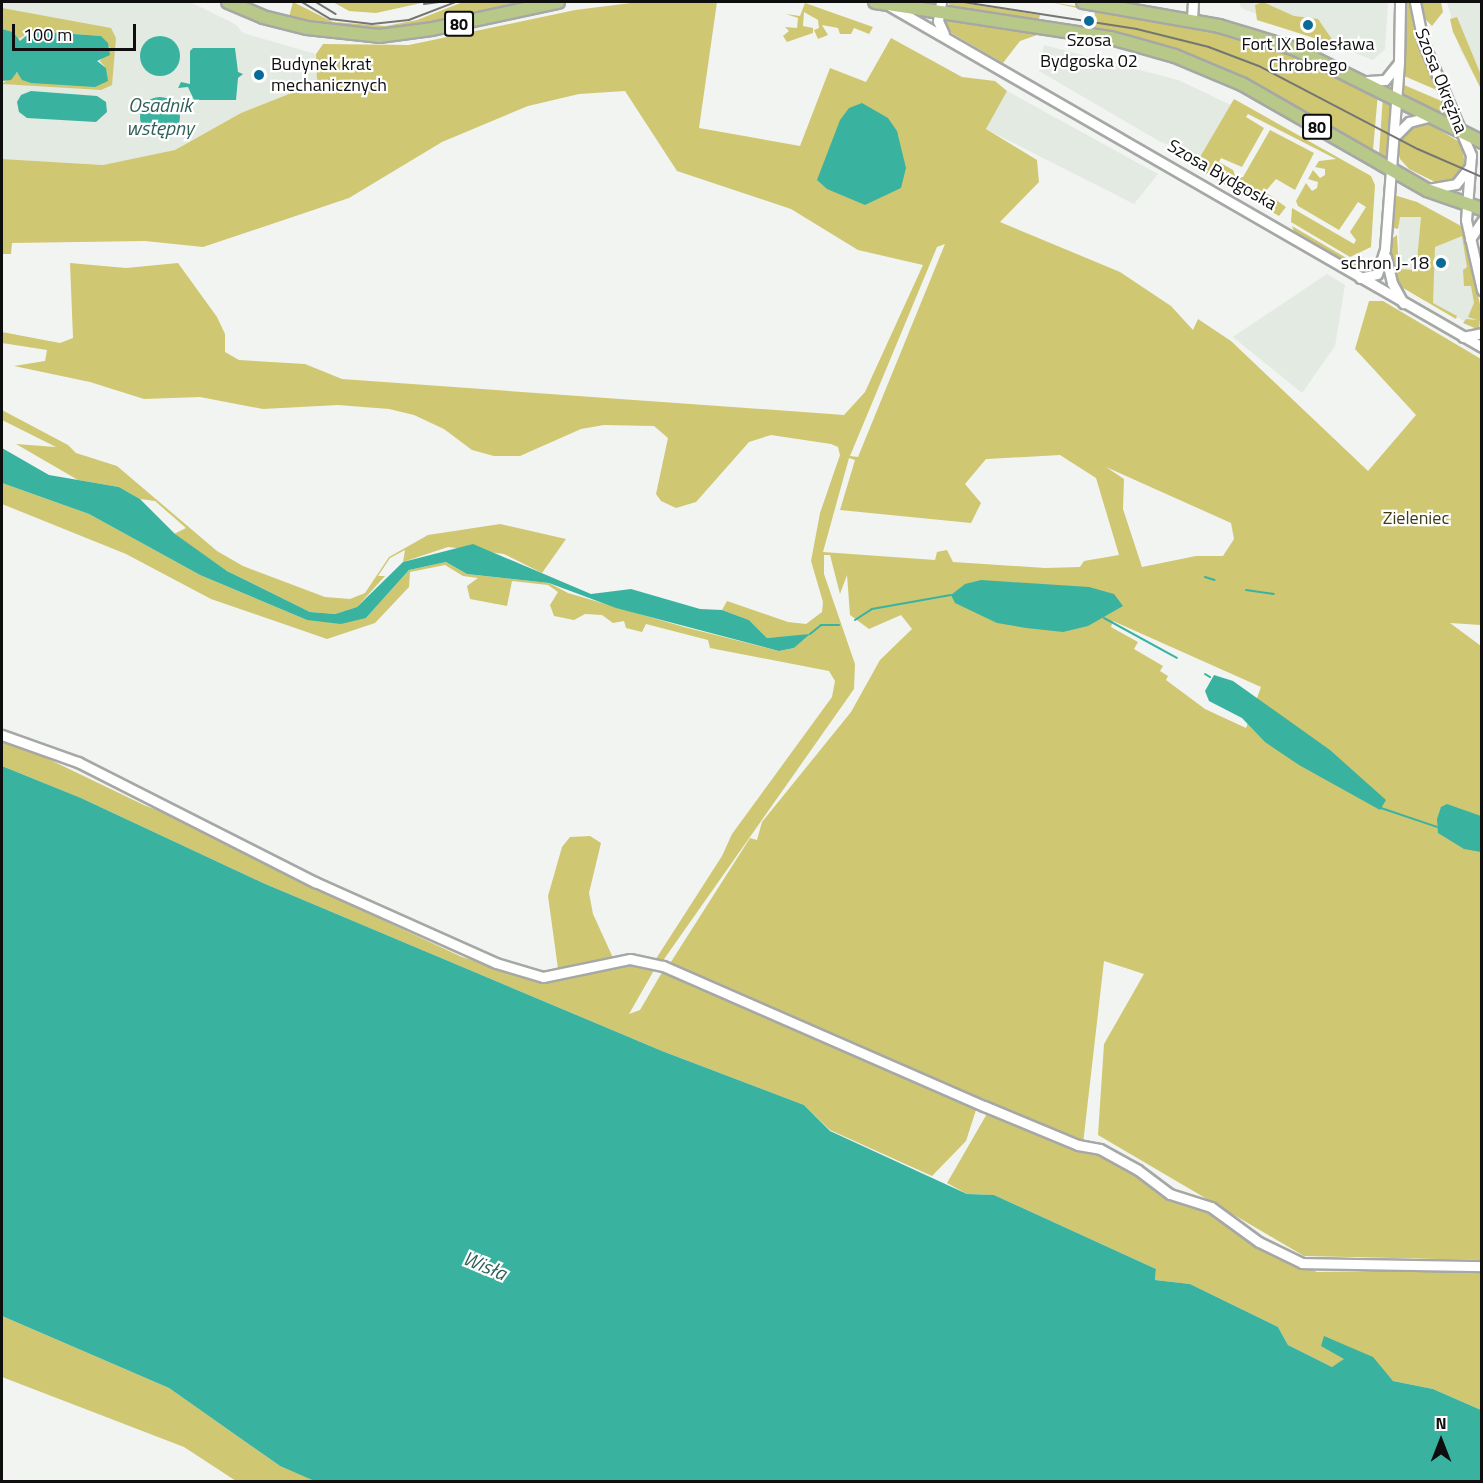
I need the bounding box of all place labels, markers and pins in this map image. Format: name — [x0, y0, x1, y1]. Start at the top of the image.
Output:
marker: Szosa Bydgoska 02 — [1082, 14, 1096, 28]
marker: Fort IX Bolesława Chrobrego — [1301, 18, 1315, 32]
place label: Szosa Bydgoska 02 — [1040, 30, 1138, 72]
place label: Fort IX Bolesława Chrobrego — [1241, 34, 1375, 76]
place label: Budynek krat mechanicznych — [271, 54, 387, 97]
marker: Budynek krat mechanicznych — [252, 68, 266, 82]
place label: schron J-18 — [1341, 252, 1429, 274]
marker: schron J-18 — [1434, 256, 1448, 270]

